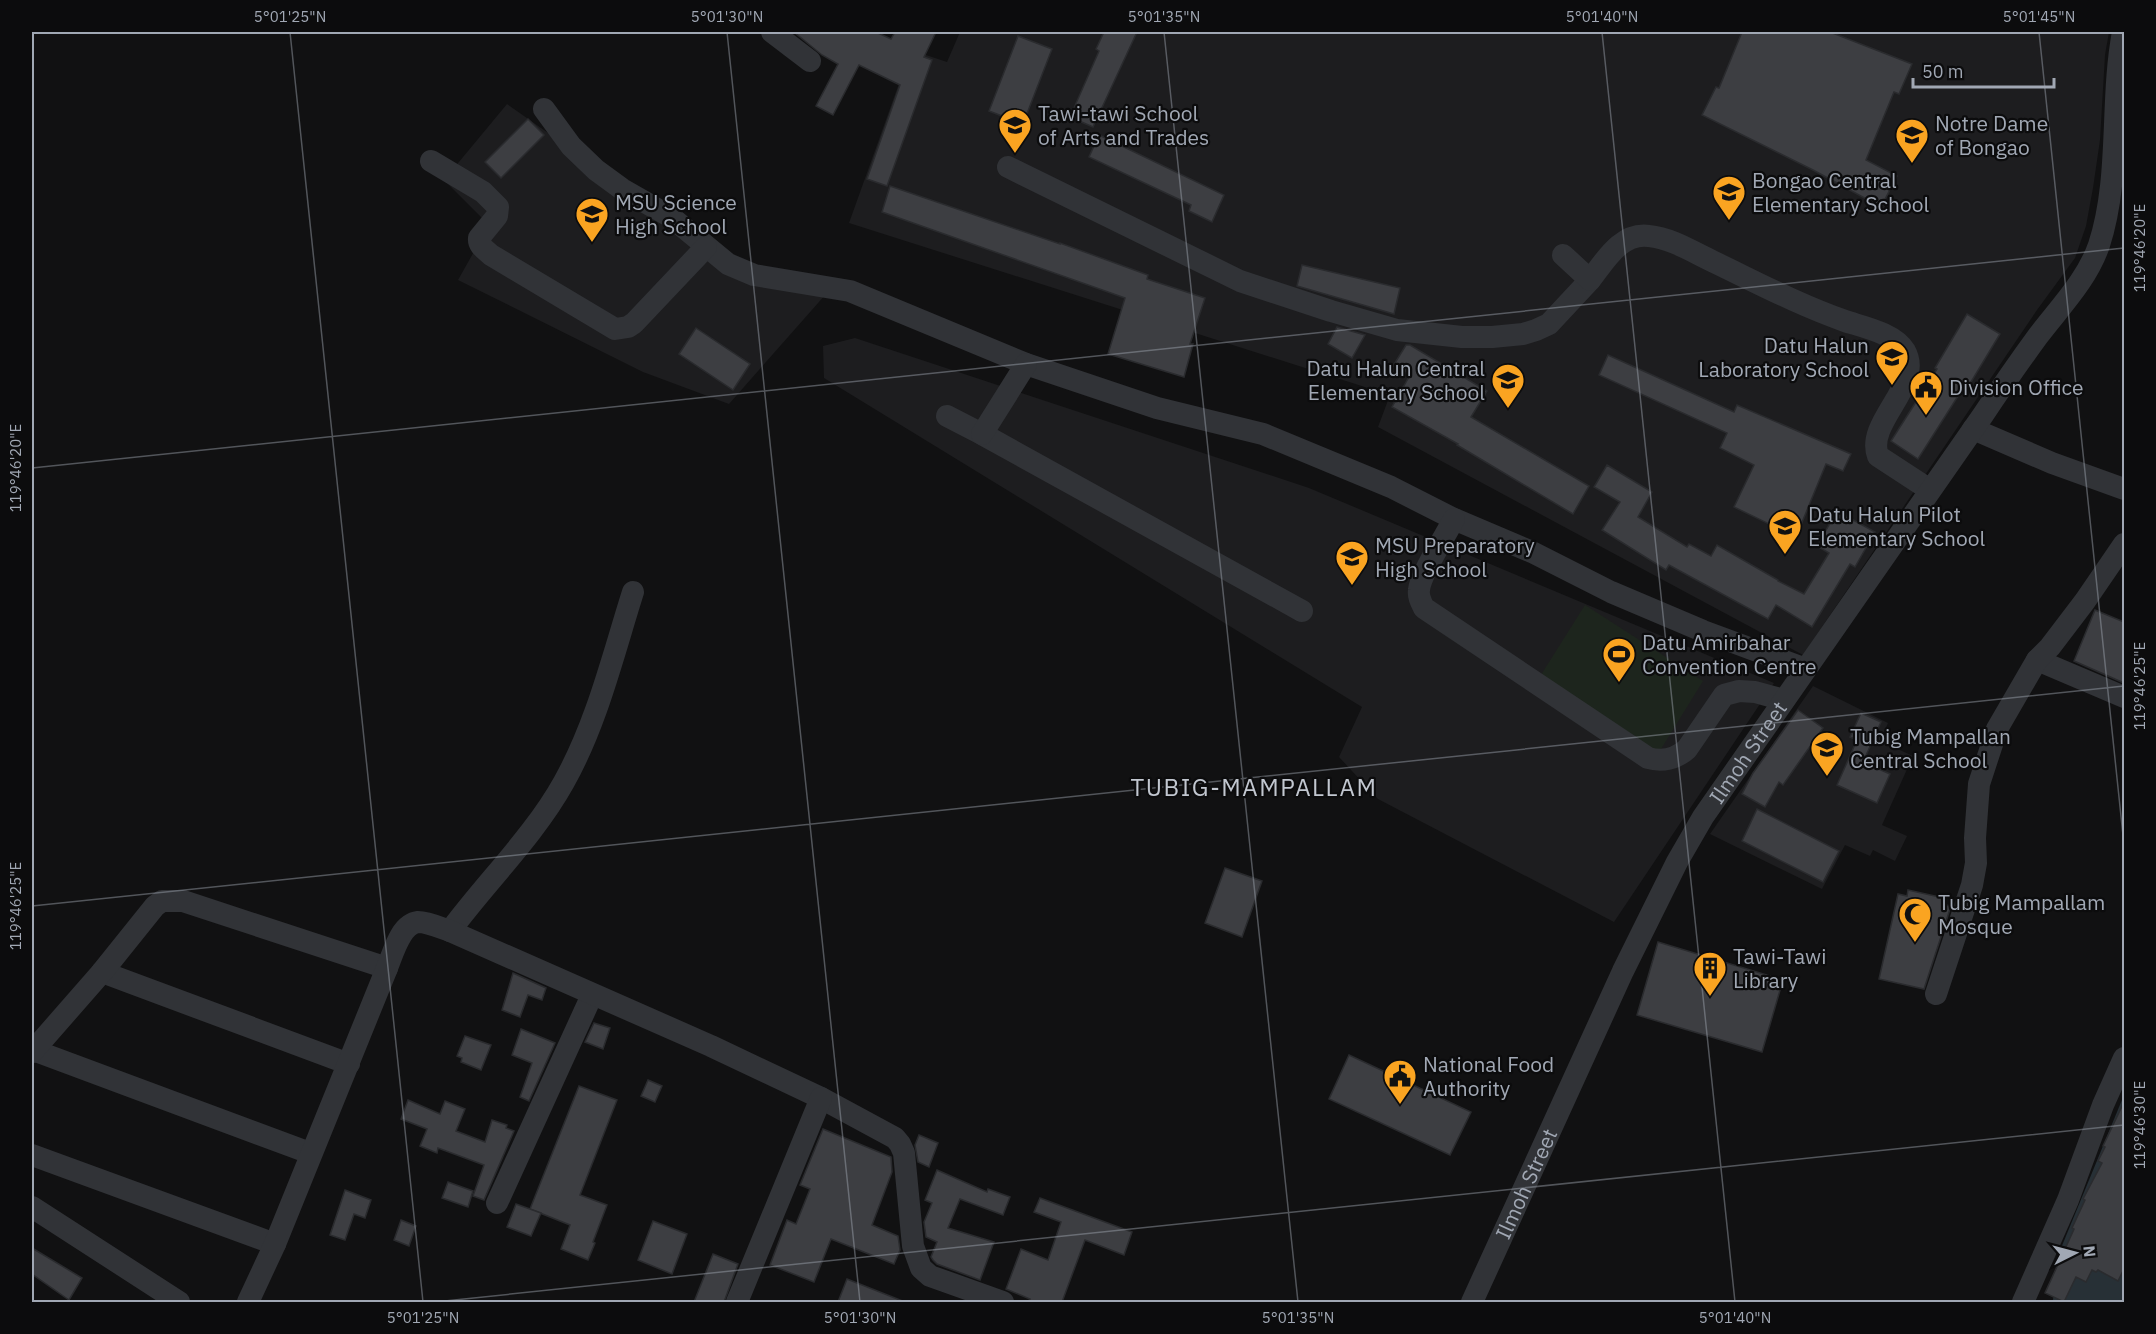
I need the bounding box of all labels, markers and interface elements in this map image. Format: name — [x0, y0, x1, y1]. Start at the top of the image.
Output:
text: 5°01'25"N — [254, 7, 326, 26]
text: 5°01'30"N — [691, 7, 763, 26]
text: 5°01'35"N — [1128, 7, 1200, 26]
text: 5°01'40"N — [1566, 7, 1638, 26]
text: 5°01'45"N — [2003, 7, 2075, 26]
scale bar — [1913, 51, 2054, 89]
text: 50 m — [1922, 60, 1964, 83]
place label: Tawi-tawi School of Arts and Trades — [1038, 99, 1209, 151]
school or university icon: Tawi-tawi School of Arts and Trades — [997, 107, 1033, 154]
place label: Notre Dame of Bongao — [1935, 109, 2048, 161]
school or university icon: Notre Dame of Bongao — [1894, 117, 1930, 164]
place label: Bongao Central Elementary School — [1752, 166, 1929, 218]
school or university icon: Bongao Central Elementary School — [1711, 174, 1747, 221]
place label: MSU Science High School — [615, 188, 737, 240]
school or university icon: MSU Science High School — [574, 196, 610, 243]
text: 119°46'20"E — [2130, 204, 2149, 292]
place label: Datu Halun Laboratory School — [1698, 331, 1869, 383]
school or university icon: Datu Halun Laboratory School — [1874, 339, 1910, 386]
place label: Datu Halun Central Elementary School — [1306, 354, 1485, 406]
school or university icon: Datu Halun Central Elementary School — [1490, 362, 1526, 409]
public building icon: Division Office — [1908, 369, 1944, 416]
place label: Division Office — [1949, 373, 2084, 401]
text: 119°46'20"E — [6, 424, 25, 512]
place label: Datu Halun Pilot Elementary School — [1808, 500, 1985, 552]
school or university icon: Datu Halun Pilot Elementary School — [1767, 508, 1803, 555]
place label: MSU Preparatory High School — [1375, 531, 1535, 583]
school or university icon: MSU Preparatory High School — [1334, 539, 1370, 586]
place label: Datu Amirbahar Convention Centre — [1642, 628, 1816, 680]
sports icon: Datu Amirbahar Convention Centre — [1601, 636, 1637, 683]
text: 119°46'25"E — [2130, 642, 2149, 730]
street label: Ilmoh Street — [1702, 695, 1793, 809]
place label: Tubig Mampallan Central School — [1850, 722, 2011, 774]
school or university icon: Tubig Mampallan Central School — [1809, 730, 1845, 777]
district label: TUBIG-MAMPALLAM — [1131, 771, 1377, 803]
text: 119°46'25"E — [6, 862, 25, 950]
place label: Tubig Mampallam Mosque — [1938, 888, 2105, 940]
mosque icon: Tubig Mampallam Mosque — [1897, 896, 1933, 943]
place label: Tawi-Tawi Library — [1733, 942, 1826, 994]
building icon: Tawi-Tawi Library — [1692, 950, 1728, 997]
place label: National Food Authority — [1423, 1050, 1554, 1102]
public building icon: National Food Authority — [1382, 1058, 1418, 1105]
text: 119°46'30"E — [2130, 1081, 2149, 1169]
street label: Ilmoh Street — [1489, 1124, 1563, 1244]
north arrow — [2045, 1223, 2105, 1283]
text: N — [2079, 1245, 2100, 1258]
text: 5°01'25"N — [387, 1308, 459, 1327]
text: 5°01'30"N — [824, 1308, 896, 1327]
text: 5°01'35"N — [1262, 1308, 1334, 1327]
text: 5°01'40"N — [1699, 1308, 1771, 1327]

